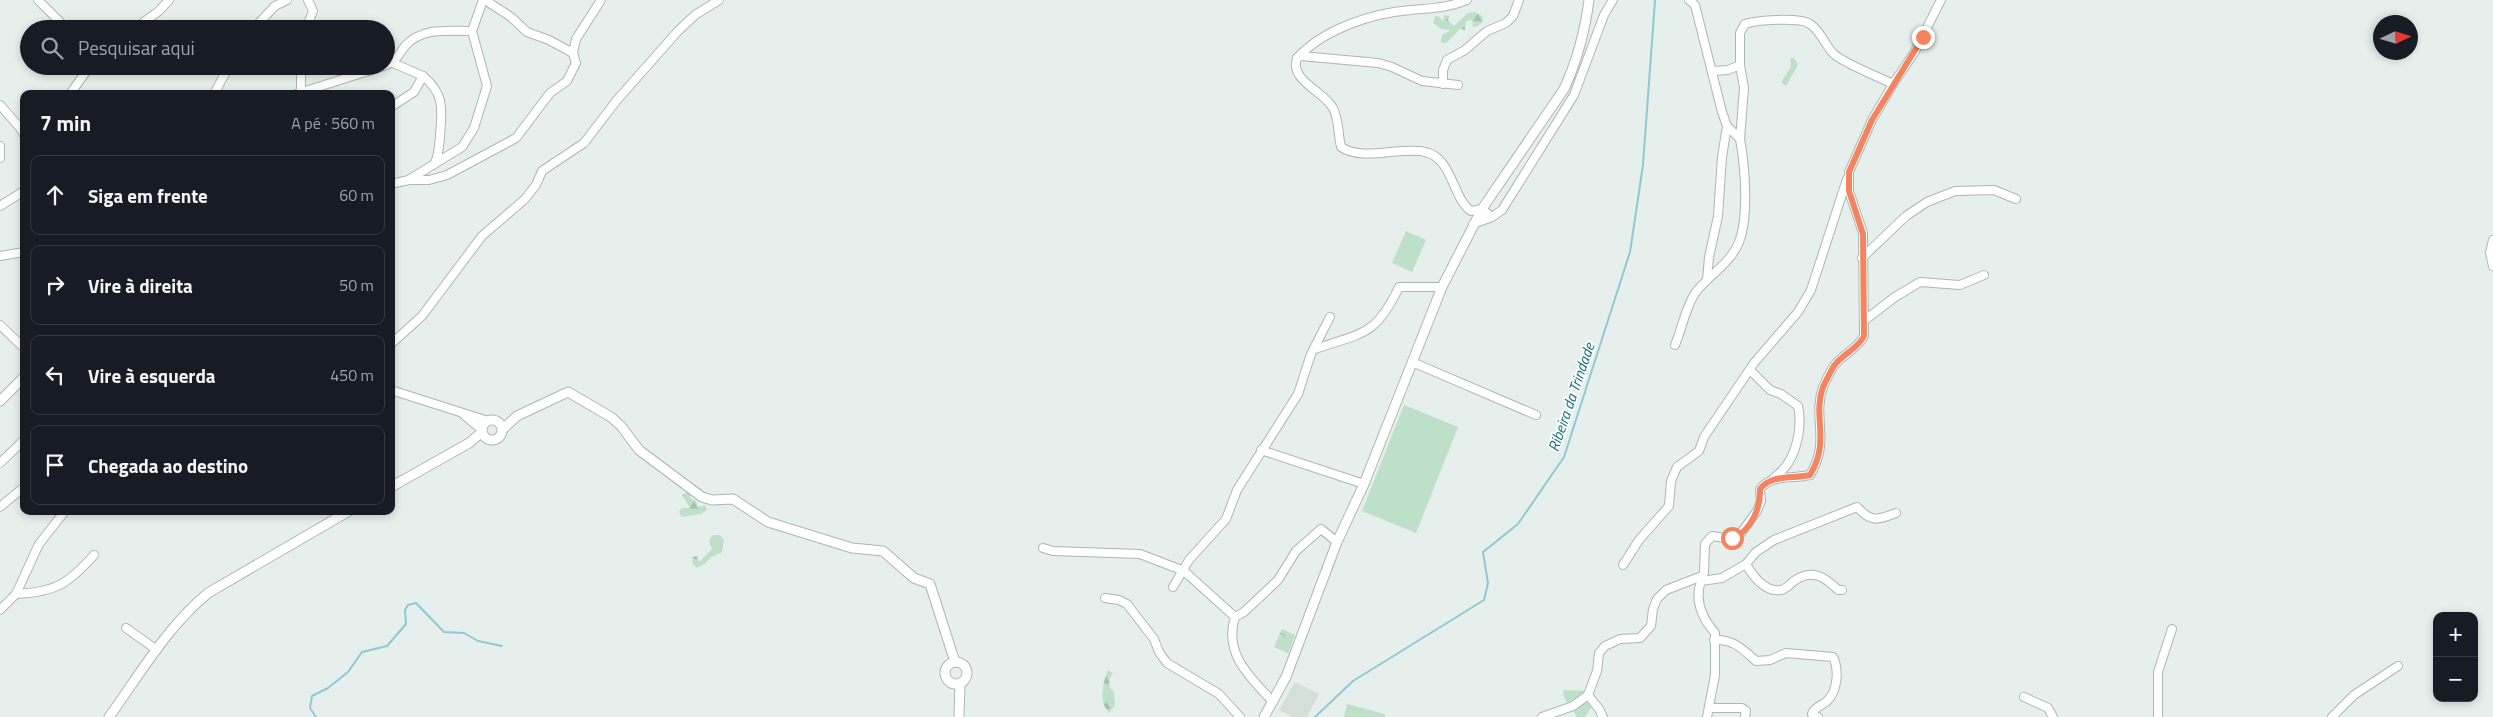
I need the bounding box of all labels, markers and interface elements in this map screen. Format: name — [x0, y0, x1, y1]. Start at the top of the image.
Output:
north arrow — [2373, 15, 2418, 60]
search box — [20, 20, 395, 75]
route end — [1912, 26, 1935, 49]
text: Pesquisar aqui — [78, 33, 195, 62]
icon: search — [38, 34, 66, 62]
text: 7 min — [40, 107, 91, 139]
text: A pé · 560 m — [291, 111, 375, 135]
icon: ahead — [41, 181, 69, 209]
text: Siga em frente — [88, 181, 208, 210]
text: 60 m — [339, 183, 374, 207]
icon: right — [41, 271, 69, 299]
text: Vire à direita — [88, 271, 193, 300]
text: 50 m — [339, 273, 374, 297]
water label: Ribeira da Trindade — [1542, 339, 1601, 454]
icon: left — [41, 361, 69, 389]
text: Vire à esquerda — [88, 361, 216, 390]
text: 450 m — [330, 363, 374, 387]
icon: arrive — [41, 451, 69, 479]
text: Chegada ao destino — [88, 451, 248, 480]
route start — [1721, 527, 1744, 550]
map controls — [2433, 612, 2478, 702]
button: + — [2433, 612, 2478, 657]
button: − — [2433, 657, 2478, 702]

